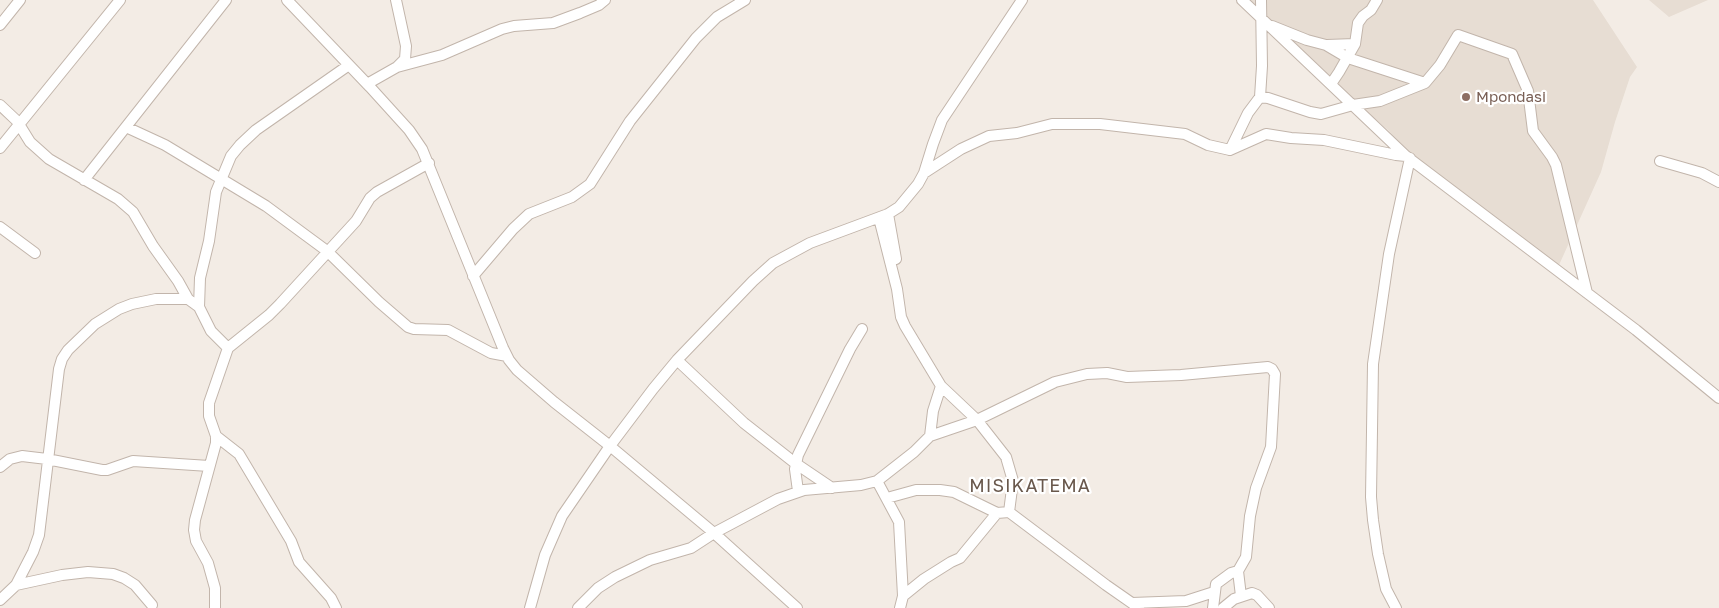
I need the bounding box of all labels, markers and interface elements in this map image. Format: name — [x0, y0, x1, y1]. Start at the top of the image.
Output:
place label: Mpondasi — [1476, 88, 1546, 106]
marker: Mpondasi — [1460, 91, 1472, 103]
district label: MISIKATEMA — [968, 475, 1092, 497]

